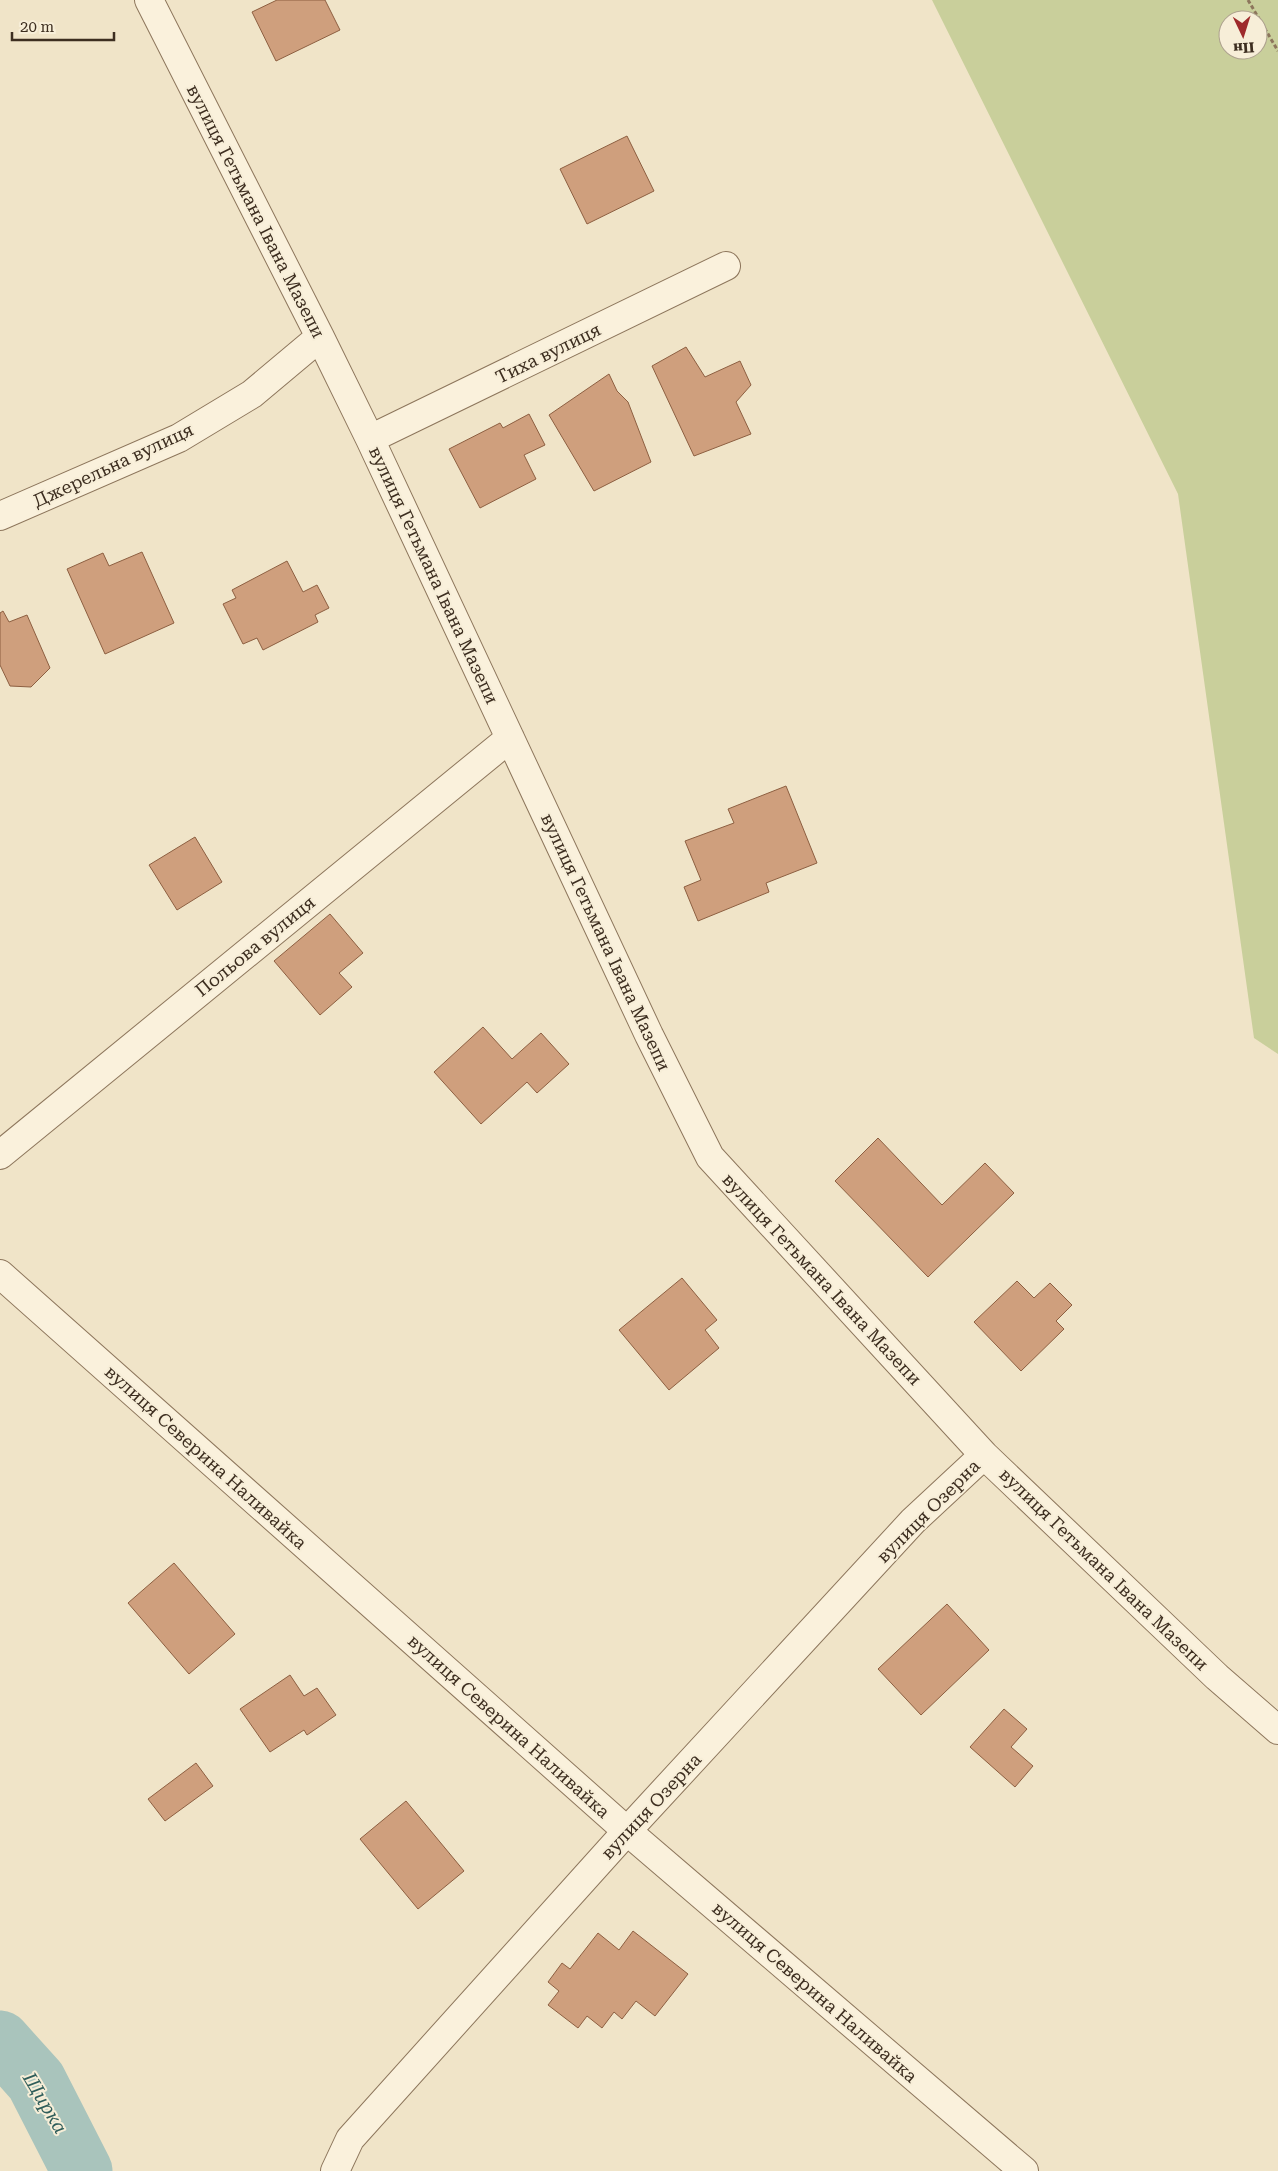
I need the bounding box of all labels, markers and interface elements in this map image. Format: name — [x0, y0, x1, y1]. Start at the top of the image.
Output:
scale bar — [12, 10, 115, 42]
north arrow — [1218, 10, 1268, 60]
text: 20 m — [20, 18, 55, 36]
text: Пн — [1232, 39, 1255, 57]
street label: вулиця Гетьмана Івана Мазепи — [183, 81, 329, 341]
street label: Тиха вулиця — [492, 319, 604, 387]
street label: Джерельна вулиця — [29, 419, 197, 511]
street label: вулиця Гетьмана Івана Мазепи — [365, 443, 503, 707]
street label: вулиця Гетьмана Івана Мазепи — [537, 810, 675, 1074]
street label: Польова вулиця — [191, 891, 319, 1001]
street label: вулиця Гетьмана Івана Мазепи — [718, 1169, 926, 1389]
street label: вулиця Северина Наливайка — [101, 1361, 311, 1553]
street label: вулиця Озерна — [872, 1455, 984, 1567]
street label: вулиця Гетьмана Івана Мазепи — [995, 1464, 1213, 1674]
street label: вулиця Северина Наливайка — [404, 1630, 614, 1822]
street label: вулиця Озерна — [597, 1749, 706, 1863]
street label: вулиця Северина Наливайка — [708, 1897, 922, 2087]
water label: Щирка — [17, 2067, 72, 2138]

